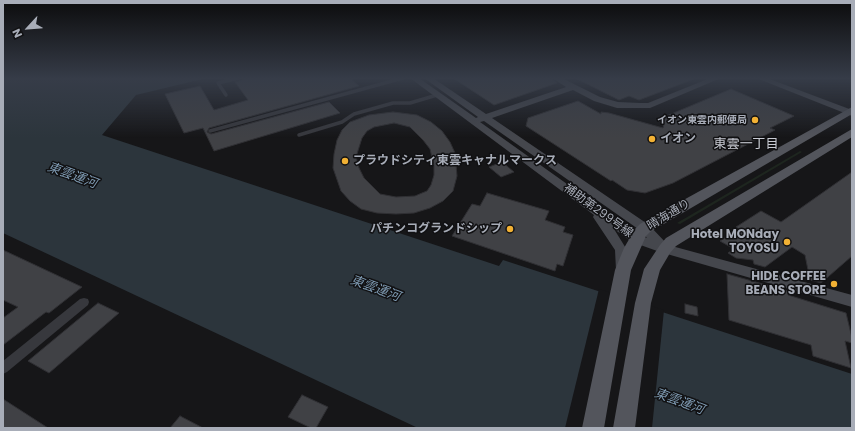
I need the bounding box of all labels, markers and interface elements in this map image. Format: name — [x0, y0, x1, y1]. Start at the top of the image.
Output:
north arrow — [8, 8, 48, 48]
text: N — [8, 26, 26, 40]
place label: イオン東雲内郵便局 — [657, 114, 747, 126]
marker: イオン東雲内郵便局 — [750, 115, 760, 125]
place label: イオン — [660, 132, 696, 146]
marker: イオン — [647, 134, 657, 144]
district label: 東雲一丁目 — [714, 137, 778, 153]
place label: プラウドシティ東雲キャナルマークス — [353, 154, 557, 168]
marker: プラウドシティ東雲キャナルマークス — [340, 156, 350, 166]
water label: 東雲運河 — [45, 160, 99, 192]
street label: 補助第299号線 — [561, 181, 635, 241]
street label: 晴海通り — [645, 196, 693, 234]
place label: パチンコグランドシップ — [370, 222, 502, 236]
marker: パチンコグランドシップ — [505, 224, 515, 234]
place label: Hotel MONday TOYOSU — [691, 228, 779, 256]
marker: Hotel MONday TOYOSU — [782, 237, 792, 247]
place label: HIDE COFFEE BEANS STORE — [746, 270, 826, 298]
water label: 東雲運河 — [348, 273, 402, 305]
marker: HIDE COFFEE BEANS STORE — [829, 279, 839, 289]
water label: 東雲運河 — [652, 386, 706, 418]

